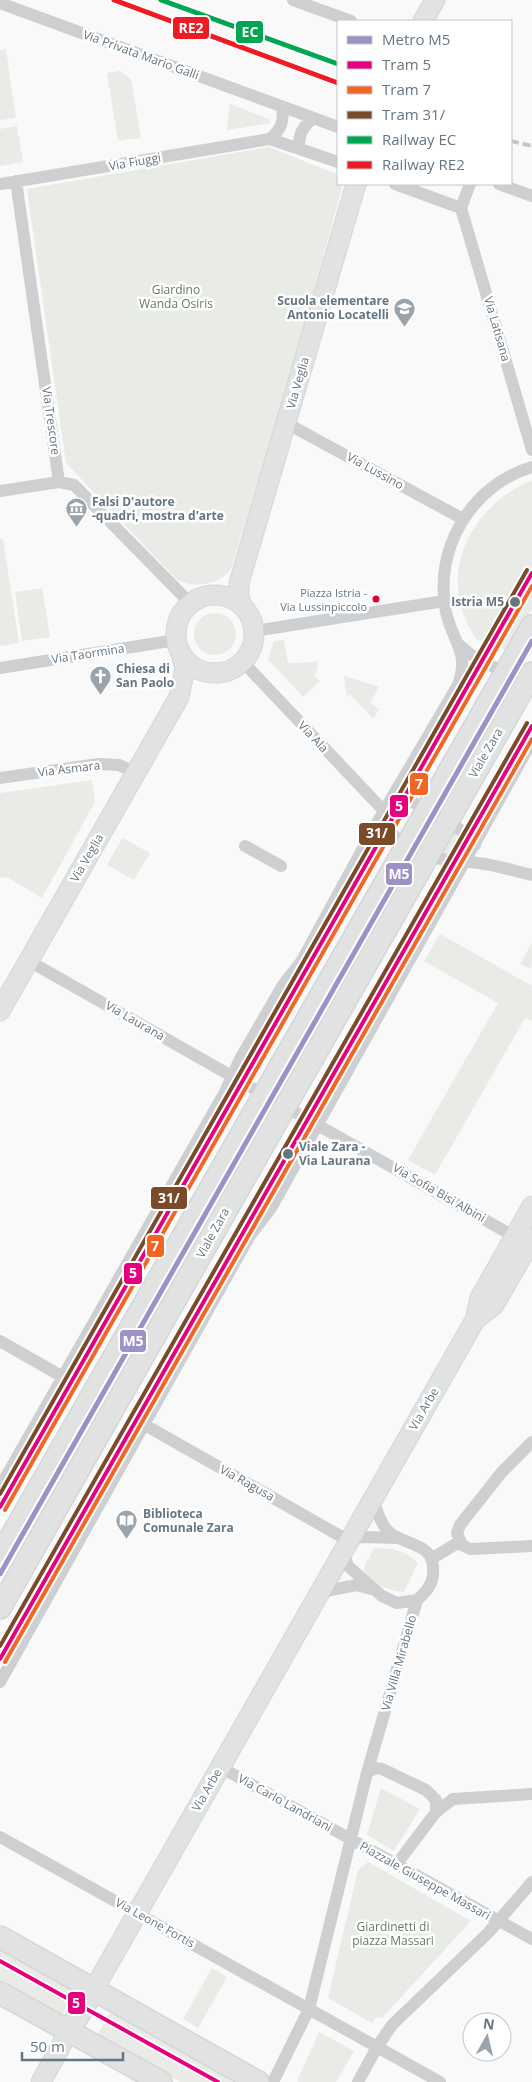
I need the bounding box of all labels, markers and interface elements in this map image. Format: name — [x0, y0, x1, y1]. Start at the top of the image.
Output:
line badge: RE2 — [172, 16, 210, 40]
text: RE2 — [178, 18, 204, 37]
line badge: EC — [235, 20, 264, 44]
legend — [337, 20, 512, 185]
text: EC — [242, 22, 258, 41]
street label: Via Privata Mario Galli — [81, 26, 201, 83]
text: Metro M5 — [382, 29, 450, 49]
text: Tram 5 — [382, 54, 431, 74]
text: Tram 7 — [382, 79, 431, 99]
text: Tram 31/ — [382, 104, 446, 124]
text: Railway EC — [382, 129, 456, 149]
street label: Via Fiuggi — [108, 149, 162, 174]
text: Railway RE2 — [382, 154, 465, 174]
park label: Giardino Wanda Osiris — [139, 281, 213, 312]
place label: Scuola elementare Antonio Locatelli — [277, 292, 389, 323]
street label: Via Latisana — [480, 294, 515, 363]
school or university icon: Scuola elementare Antonio Locatelli — [393, 296, 417, 327]
street label: Via Veglia — [282, 355, 313, 411]
street label: Via Trescore — [38, 386, 65, 456]
street label: Via Lussino — [344, 448, 407, 493]
place label: Falsi D'autore -quadri, mostra d'arte — [92, 493, 224, 524]
museum icon: Falsi D'autore -quadri, mostra d'arte — [64, 497, 88, 528]
place label: Piazza Istria - Via Lussinpiccolo — [280, 585, 367, 614]
place label: Istria M5 — [451, 593, 504, 610]
marker: Piazza Istria - Via Lussinpiccolo — [371, 594, 381, 604]
marker: Istria M5 — [508, 595, 522, 609]
street label: Via Taormina — [50, 639, 126, 668]
place label: Chiesa di San Paolo — [116, 660, 174, 691]
church icon: Chiesa di San Paolo — [88, 664, 112, 695]
street label: Via Ala — [294, 717, 332, 756]
street label: Viale Zara — [464, 725, 507, 781]
street label: Via Asmara — [37, 756, 101, 781]
line badge: 7 — [409, 772, 429, 796]
text: 7 — [415, 774, 423, 793]
line badge: 5 — [389, 794, 409, 818]
text: 5 — [395, 796, 403, 815]
line badge: 31/ — [358, 822, 396, 846]
text: 31/ — [366, 823, 388, 842]
street label: Via Veglia — [66, 831, 107, 885]
line badge: M5 — [385, 862, 413, 886]
text: M5 — [388, 864, 410, 883]
street label: Via Laurana — [102, 997, 168, 1044]
place label: Viale Zara - Via Laurana — [299, 1138, 371, 1169]
marker: Viale Zara - Via Laurana — [281, 1147, 295, 1161]
street label: Via Sofia Bisi Albini — [390, 1159, 489, 1226]
line badge: 31/ — [150, 1186, 188, 1210]
text: 31/ — [158, 1188, 180, 1207]
street label: Viale Zara — [192, 1205, 233, 1261]
line badge: 7 — [146, 1234, 165, 1258]
text: 7 — [151, 1236, 159, 1255]
line badge: 5 — [123, 1262, 143, 1285]
text: 5 — [129, 1263, 137, 1282]
line badge: M5 — [119, 1329, 147, 1353]
text: M5 — [122, 1331, 144, 1350]
street label: Via Arbe — [405, 1384, 443, 1433]
street label: Via Ragusa — [217, 1461, 278, 1505]
place label: Biblioteca Comunale Zara — [143, 1505, 234, 1536]
library icon: Biblioteca Comunale Zara — [115, 1509, 139, 1540]
street label: Via Villa Mirabello — [377, 1613, 420, 1713]
street label: Via Arbe — [188, 1765, 226, 1814]
street label: Via Carlo Landriani — [235, 1770, 335, 1835]
street label: Piazzale Giuseppe Massari — [357, 1837, 494, 1924]
street label: Via Leone Fortis — [112, 1894, 198, 1952]
park label: Giardinetti di piazza Massari — [352, 1918, 434, 1949]
line badge: 5 — [67, 1991, 86, 2015]
text: 5 — [72, 1993, 80, 2012]
north arrow — [462, 2012, 512, 2062]
text: N — [482, 2013, 496, 2034]
scale bar — [22, 2030, 124, 2062]
text: 50 m — [30, 2036, 65, 2056]

